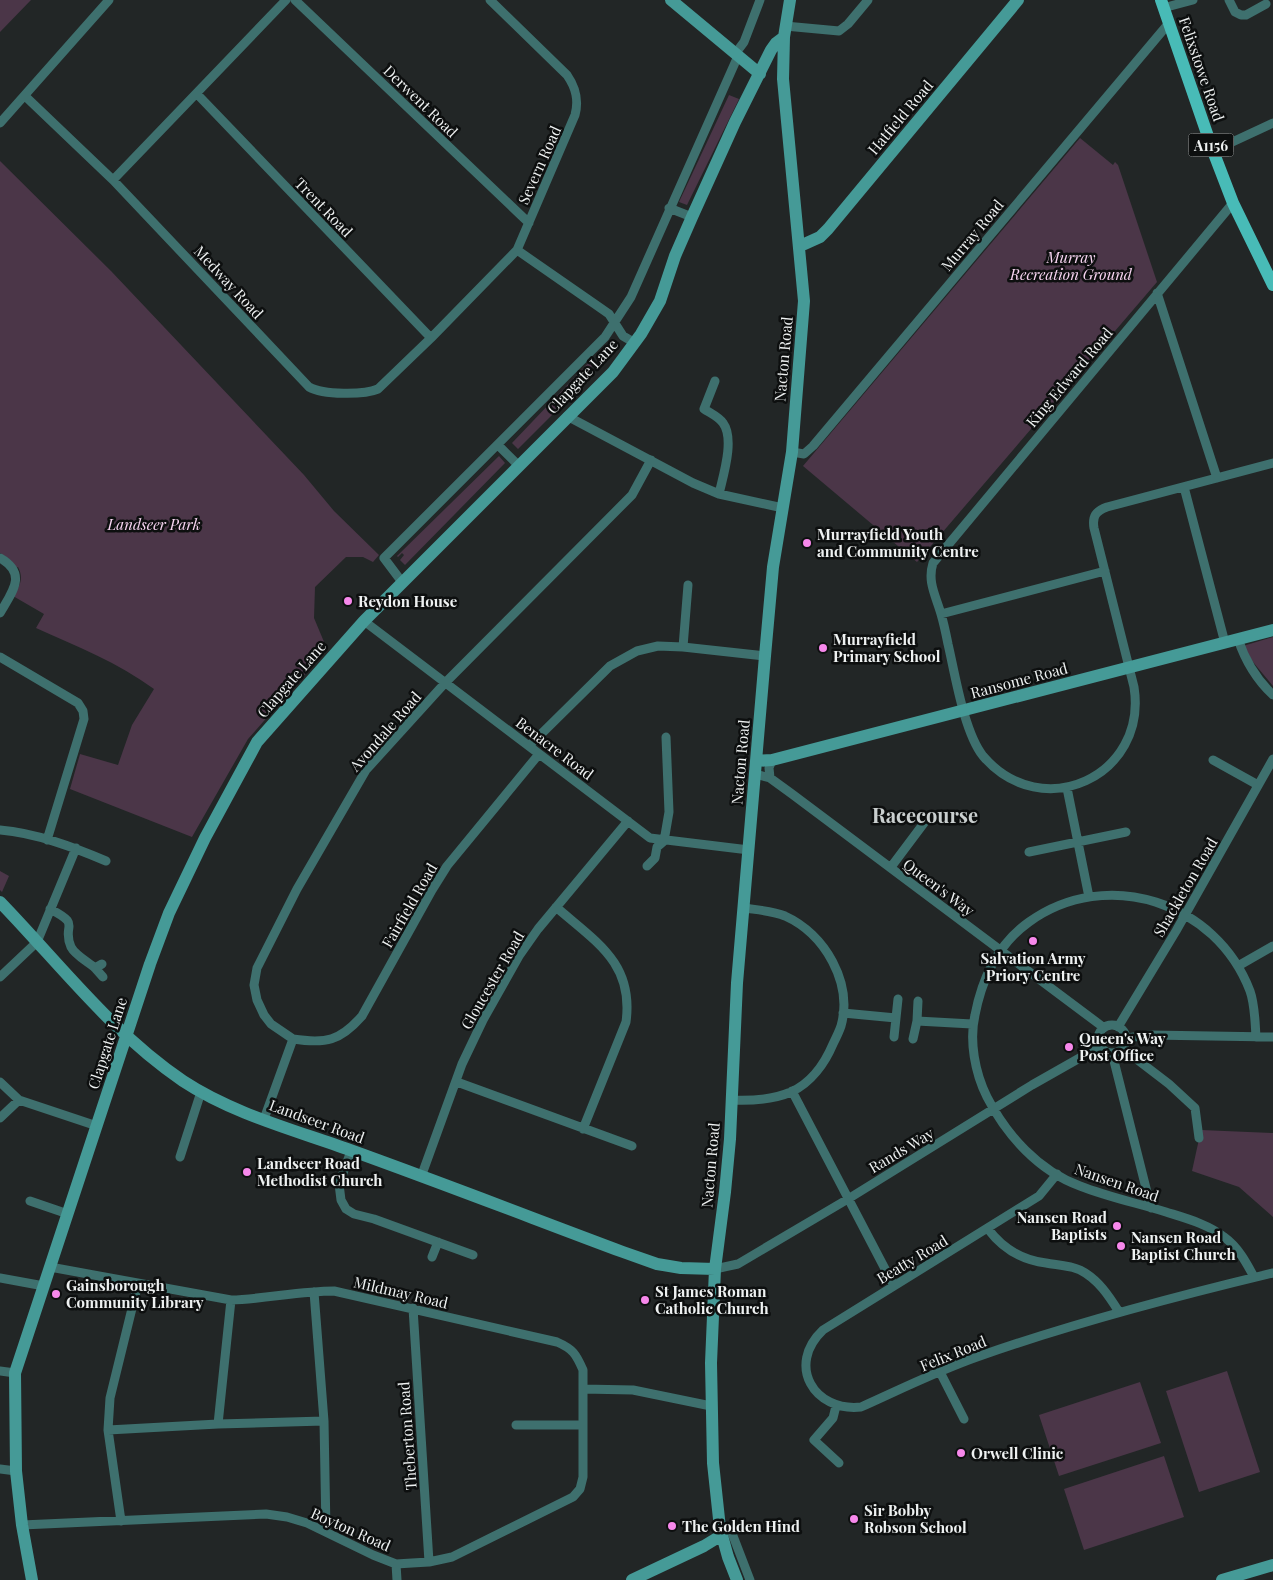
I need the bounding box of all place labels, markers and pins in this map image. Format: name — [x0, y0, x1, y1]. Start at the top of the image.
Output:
place label: Murrayfield Youth and Community Centre — [817, 524, 979, 561]
marker: Murrayfield Youth and Community Centre — [801, 537, 813, 549]
place label: Reydon House — [358, 591, 458, 611]
marker: Reydon House — [342, 595, 354, 607]
place label: Murrayfield Primary School — [833, 629, 941, 666]
marker: Murrayfield Primary School — [817, 642, 829, 654]
marker: Salvation Army Priory Centre — [1027, 935, 1039, 947]
place label: Salvation Army Priory Centre — [980, 948, 1086, 985]
place label: Queen's Way Post Office — [1079, 1028, 1166, 1065]
marker: Queen's Way Post Office — [1063, 1041, 1075, 1053]
place label: Landseer Road Methodist Church — [257, 1153, 383, 1190]
marker: Landseer Road Methodist Church — [241, 1166, 253, 1178]
place label: Nansen Road Baptists — [1017, 1207, 1107, 1244]
marker: Nansen Road Baptists — [1111, 1220, 1123, 1232]
place label: Nansen Road Baptist Church — [1131, 1227, 1236, 1264]
marker: Nansen Road Baptist Church — [1115, 1240, 1127, 1252]
place label: Gainsborough Community Library — [66, 1275, 204, 1312]
place label: St James Roman Catholic Church — [655, 1281, 769, 1318]
marker: Gainsborough Community Library — [50, 1288, 62, 1300]
marker: St James Roman Catholic Church — [639, 1294, 651, 1306]
place label: Orwell Clinic — [971, 1443, 1064, 1463]
marker: Orwell Clinic — [955, 1447, 967, 1459]
place label: Sir Bobby Robson School — [864, 1500, 967, 1537]
marker: Sir Bobby Robson School — [848, 1513, 860, 1525]
place label: The Golden Hind — [682, 1516, 800, 1536]
marker: The Golden Hind — [666, 1520, 678, 1532]

